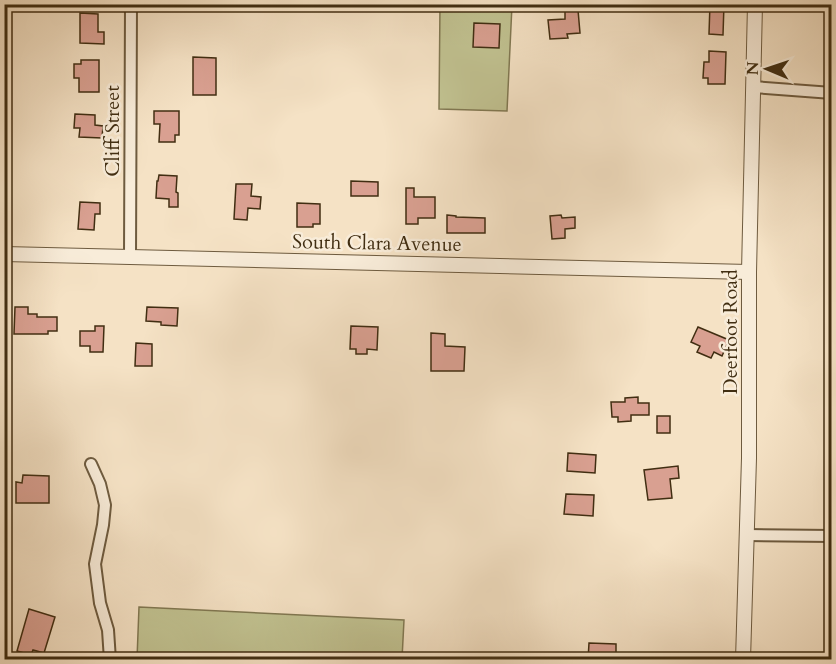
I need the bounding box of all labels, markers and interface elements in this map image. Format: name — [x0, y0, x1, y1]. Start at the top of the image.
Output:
north arrow — [737, 39, 797, 99]
text: N — [742, 61, 764, 76]
street label: Cliff Street — [99, 85, 126, 177]
street label: South Clara Avenue — [292, 228, 462, 258]
street label: Deerfoot Road — [717, 269, 744, 395]

